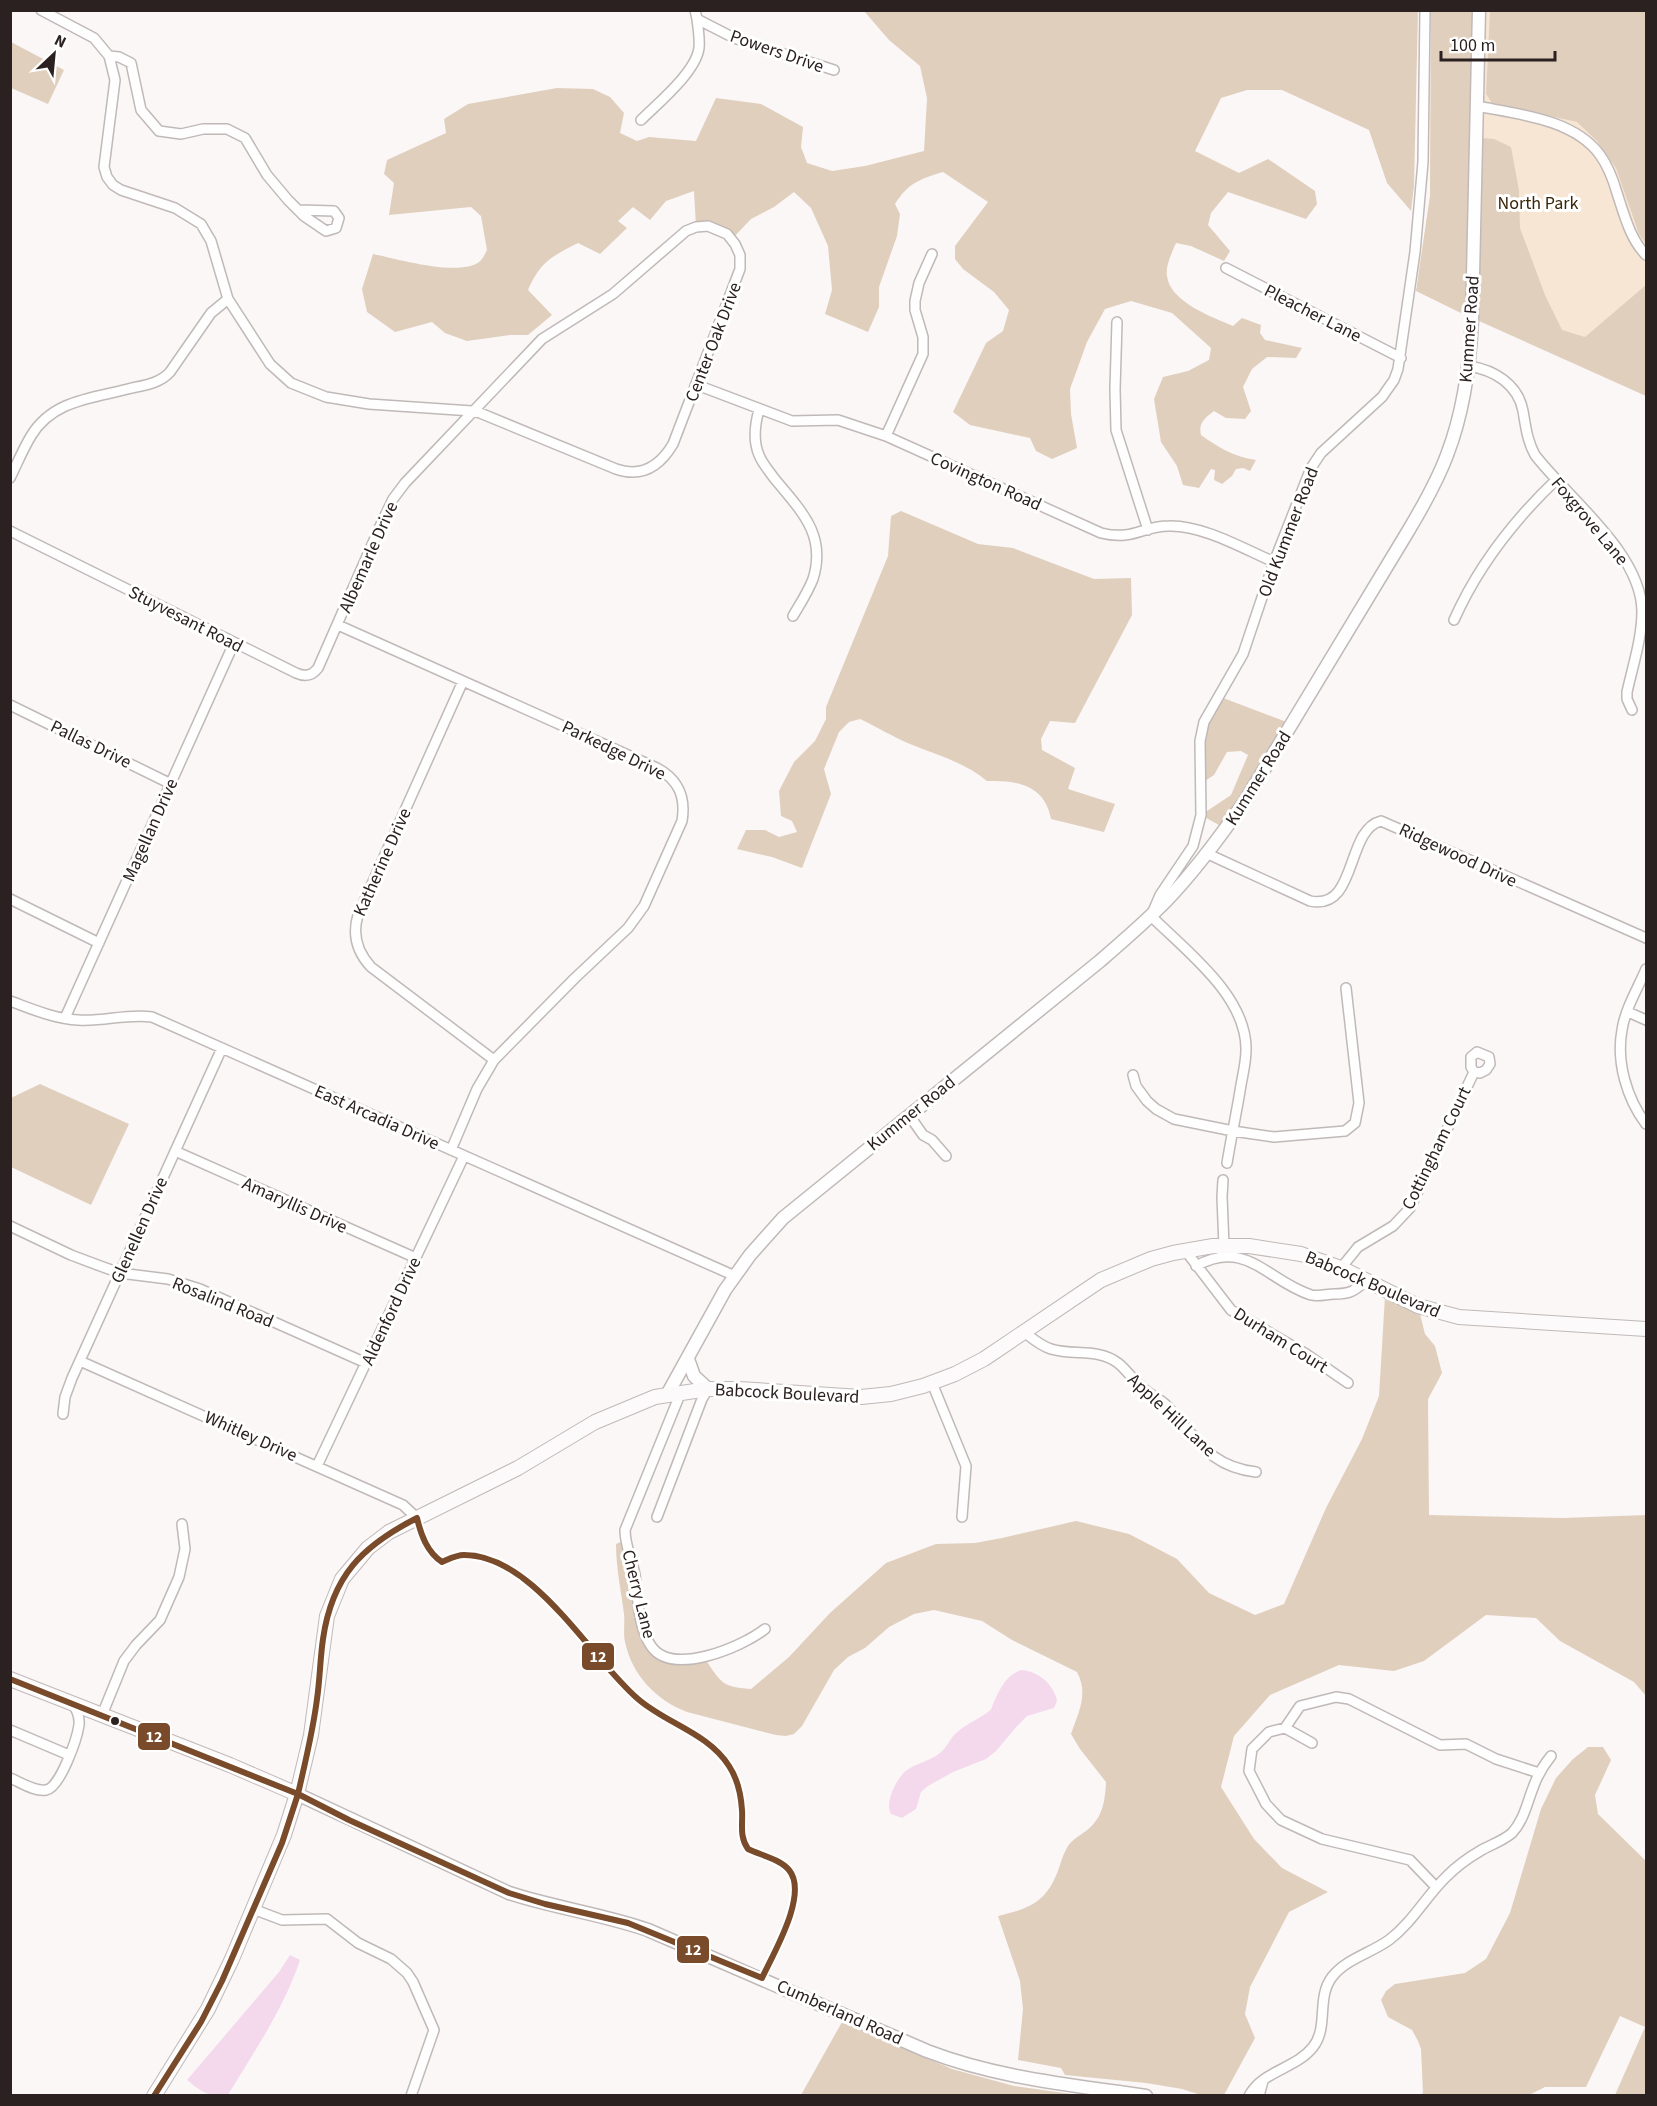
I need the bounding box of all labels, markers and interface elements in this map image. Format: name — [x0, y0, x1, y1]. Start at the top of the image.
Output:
north arrow — [24, 24, 84, 84]
street label: Powers Drive — [727, 24, 827, 79]
scale bar — [1441, 24, 1555, 62]
text: N — [51, 29, 70, 54]
text: 100 m — [1450, 33, 1495, 58]
park label: North Park — [1498, 191, 1578, 216]
street label: Kummer Road — [1453, 275, 1486, 383]
street label: Pleacher Lane — [1260, 278, 1366, 349]
street label: Center Oak Drive — [679, 279, 748, 406]
street label: Covington Road — [926, 446, 1045, 517]
street label: Old Kummer Road — [1252, 464, 1325, 601]
street label: Foxgrove Lane — [1545, 472, 1634, 571]
street label: Albemarle Drive — [333, 497, 404, 617]
street label: Stuyvesant Road — [124, 580, 247, 659]
street label: Pallas Drive — [46, 714, 135, 775]
street label: Parkedge Drive — [558, 715, 670, 786]
street label: Kummer Road — [1219, 726, 1297, 830]
street label: Magellan Drive — [117, 775, 184, 886]
street label: Katherine Drive — [347, 804, 418, 920]
street label: Ridgewood Drive — [1395, 817, 1521, 894]
street label: Kummer Road — [862, 1070, 961, 1157]
street label: East Arcadia Drive — [310, 1079, 443, 1156]
street label: Cottingham Court — [1396, 1082, 1477, 1214]
street label: Amaryllis Drive — [238, 1171, 351, 1240]
street label: Glenellen Drive — [105, 1173, 174, 1287]
street label: Babcock Boulevard — [1301, 1245, 1444, 1324]
street label: Aldenford Drive — [355, 1253, 427, 1369]
street label: Rosalind Road — [168, 1271, 277, 1334]
street label: Durham Court — [1229, 1302, 1333, 1379]
street label: Apple Hill Lane — [1122, 1368, 1221, 1463]
street label: Babcock Boulevard — [714, 1377, 860, 1410]
street label: Whitley Drive — [200, 1405, 301, 1468]
street label: Cherry Lane — [615, 1547, 662, 1641]
line badge: 12 — [581, 1642, 615, 1671]
text: 12 — [590, 1646, 606, 1668]
unlabelled marker — [109, 1715, 121, 1727]
line badge: 12 — [137, 1722, 171, 1751]
text: 12 — [146, 1726, 162, 1748]
line badge: 12 — [676, 1935, 710, 1964]
text: 12 — [685, 1939, 701, 1961]
street label: Cumberland Road — [773, 1973, 907, 2051]

